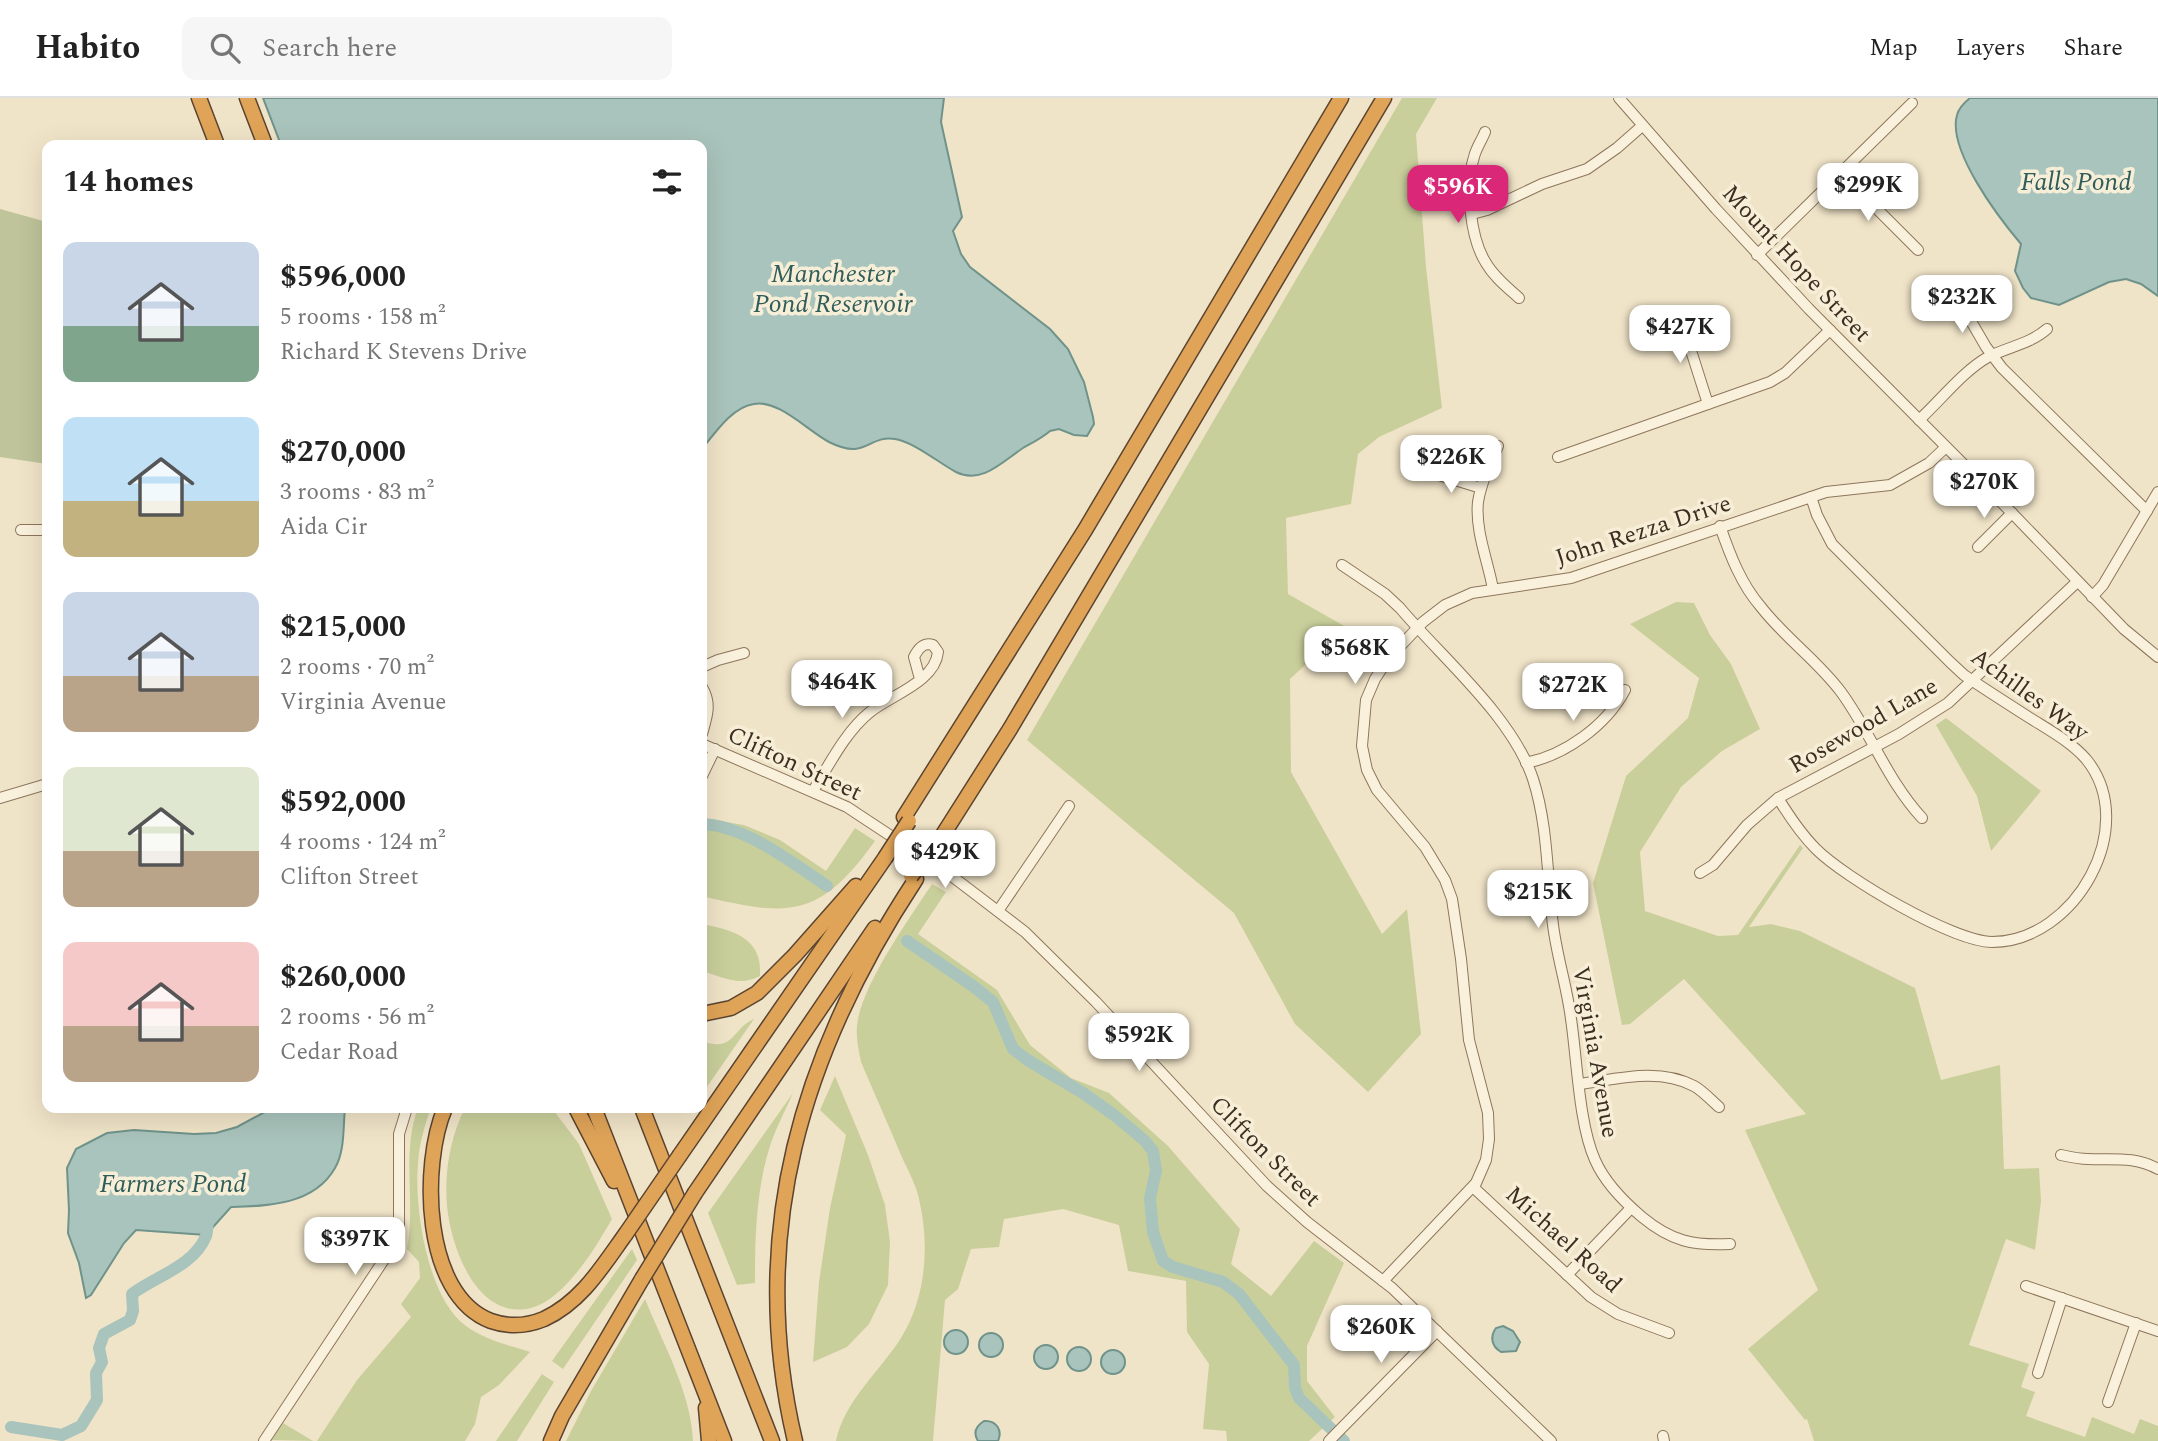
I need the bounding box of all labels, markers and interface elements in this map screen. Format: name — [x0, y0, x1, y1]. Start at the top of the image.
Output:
search box — [182, 17, 672, 80]
text: Habito — [35, 23, 140, 73]
text: Search here — [262, 28, 397, 68]
icon: search — [206, 29, 244, 67]
text: Map — [1869, 30, 1918, 66]
text: Layers — [1956, 30, 2026, 66]
text: Share — [2064, 30, 2123, 66]
text: 14 homes — [63, 159, 194, 205]
water label: Falls Pond — [2020, 162, 2132, 202]
icon: filters — [648, 163, 686, 201]
pin: $299K — [1819, 164, 1917, 223]
pin: $596K — [1409, 166, 1507, 225]
text: $299K — [1833, 168, 1903, 203]
text: $596K — [1423, 170, 1493, 205]
street label: Mount Hope Street — [1713, 177, 1879, 351]
text: $596,000 — [280, 254, 406, 300]
water label: Manchester Pond Reservoir — [753, 254, 914, 324]
icon: home — [119, 270, 203, 354]
pin: $232K — [1913, 275, 2011, 335]
text: $232K — [1927, 280, 1997, 315]
text: 5 rooms · 158 m² — [280, 300, 446, 335]
pin: $427K — [1631, 306, 1729, 365]
text: $427K — [1645, 310, 1715, 345]
text: Richard K Stevens Drive — [280, 335, 527, 370]
text: $270,000 — [280, 429, 406, 475]
pin: $226K — [1402, 436, 1500, 495]
text: $226K — [1416, 440, 1486, 475]
icon: home — [119, 445, 203, 529]
pin: $270K — [1935, 460, 2033, 520]
text: $270K — [1949, 465, 2019, 500]
text: 3 rooms · 83 m² — [280, 475, 434, 510]
street label: John Rezza Drive — [1551, 486, 1736, 576]
text: Aida Cir — [280, 510, 367, 545]
text: $215,000 — [280, 604, 406, 650]
icon: home — [119, 620, 203, 704]
pin: $568K — [1306, 626, 1404, 686]
text: $568K — [1320, 631, 1390, 666]
street label: Achilles Way — [1963, 639, 2097, 751]
text: 2 rooms · 70 m² — [280, 650, 434, 685]
pin: $464K — [793, 660, 891, 720]
pin: $272K — [1524, 664, 1622, 723]
text: $464K — [807, 665, 877, 700]
text: $272K — [1538, 668, 1608, 703]
street label: Rosewood Lane — [1782, 669, 1945, 783]
text: Virginia Avenue — [280, 685, 447, 720]
street label: Clifton Street — [721, 717, 868, 811]
text: $592,000 — [280, 779, 406, 825]
icon: home — [119, 795, 203, 879]
text: 4 rooms · 124 m² — [280, 825, 446, 860]
pin: $429K — [896, 830, 994, 890]
text: $429K — [910, 835, 980, 870]
text: Clifton Street — [280, 860, 419, 895]
pin: $215K — [1489, 870, 1587, 930]
text: $215K — [1503, 875, 1573, 910]
text: $260,000 — [280, 954, 406, 1000]
street label: Virginia Avenue — [1562, 963, 1628, 1141]
icon: home — [119, 970, 203, 1054]
text: 2 rooms · 56 m² — [280, 1000, 434, 1035]
pin: $592K — [1090, 1014, 1188, 1073]
text: $592K — [1104, 1018, 1174, 1053]
text: Cedar Road — [280, 1035, 399, 1070]
street label: Clifton Street — [1201, 1088, 1329, 1216]
water label: Farmers Pond — [100, 1164, 246, 1204]
street label: Michael Road — [1497, 1177, 1630, 1302]
pin: $397K — [306, 1218, 404, 1277]
text: $397K — [320, 1222, 390, 1257]
pin: $260K — [1332, 1306, 1430, 1365]
text: $260K — [1346, 1310, 1416, 1345]

